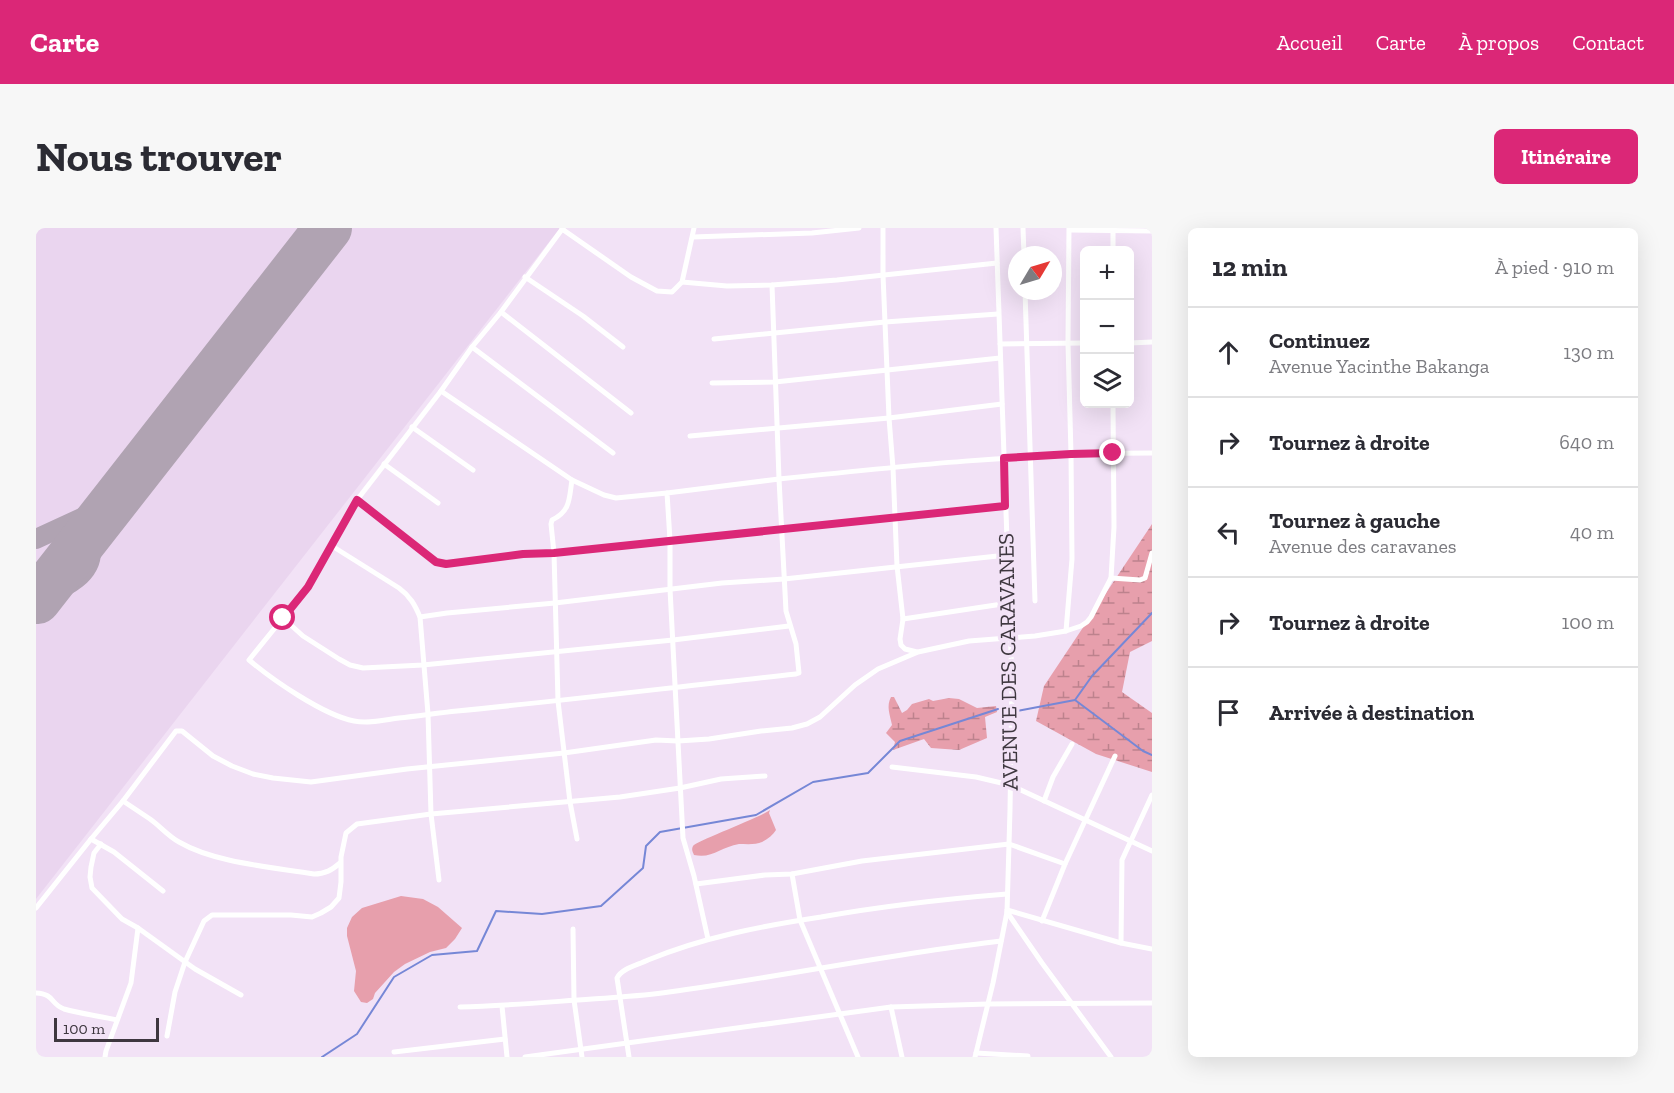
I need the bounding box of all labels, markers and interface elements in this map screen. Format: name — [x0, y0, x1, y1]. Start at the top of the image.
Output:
text: Carte — [30, 26, 99, 59]
text: Accueil — [1277, 30, 1343, 55]
text: Carte — [1376, 30, 1426, 55]
text: À propos — [1459, 30, 1539, 55]
text: Contact — [1572, 30, 1644, 55]
button: Itinéraire — [1494, 129, 1638, 184]
text: Nous trouver — [36, 131, 282, 182]
north arrow — [1008, 246, 1062, 300]
map controls — [1080, 246, 1134, 408]
button: + — [1080, 246, 1134, 300]
text: 12 min — [1212, 251, 1287, 283]
text: À pied · 910 m — [1495, 255, 1614, 279]
button: − — [1080, 300, 1134, 354]
text: Continuez — [1269, 327, 1370, 354]
icon: ahead — [1212, 336, 1245, 369]
text: 130 m — [1563, 340, 1614, 364]
button: layers — [1080, 354, 1134, 408]
text: Avenue Yacinthe Bakanga — [1269, 354, 1489, 378]
icon: right — [1212, 426, 1245, 459]
text: Tournez à droite — [1269, 429, 1430, 456]
text: 640 m — [1559, 430, 1614, 454]
route end — [1099, 439, 1125, 465]
text: Tournez à gauche — [1269, 507, 1440, 534]
icon: left — [1212, 516, 1245, 549]
text: 40 m — [1570, 520, 1614, 544]
street label: AVENUE DES CARAVANES — [992, 533, 1024, 791]
text: Avenue des caravanes — [1269, 534, 1457, 558]
route start — [269, 604, 295, 630]
icon: right — [1212, 606, 1245, 639]
text: Tournez à droite — [1269, 609, 1430, 636]
text: 100 m — [1561, 610, 1614, 634]
icon: arrive — [1212, 696, 1245, 729]
text: Arrivée à destination — [1269, 699, 1474, 726]
scale bar — [54, 1015, 159, 1042]
text: 100 m — [63, 1019, 105, 1038]

